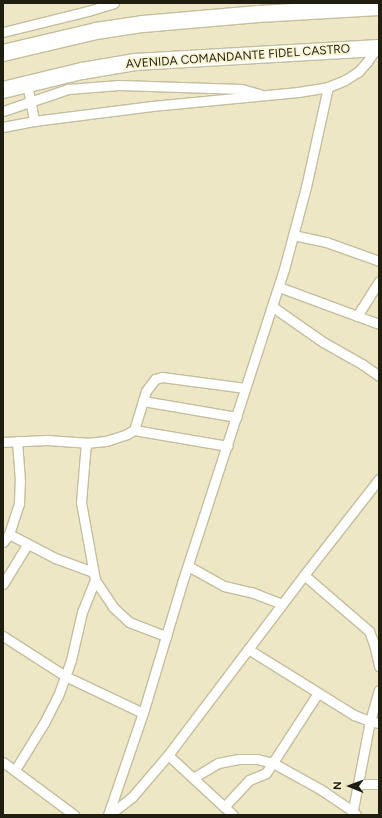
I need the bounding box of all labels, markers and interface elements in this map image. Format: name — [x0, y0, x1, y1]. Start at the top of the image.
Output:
street label: AVENIDA COMANDANTE FIDEL CASTRO — [125, 42, 351, 72]
north arrow — [330, 766, 370, 806]
text: N — [331, 781, 344, 790]

